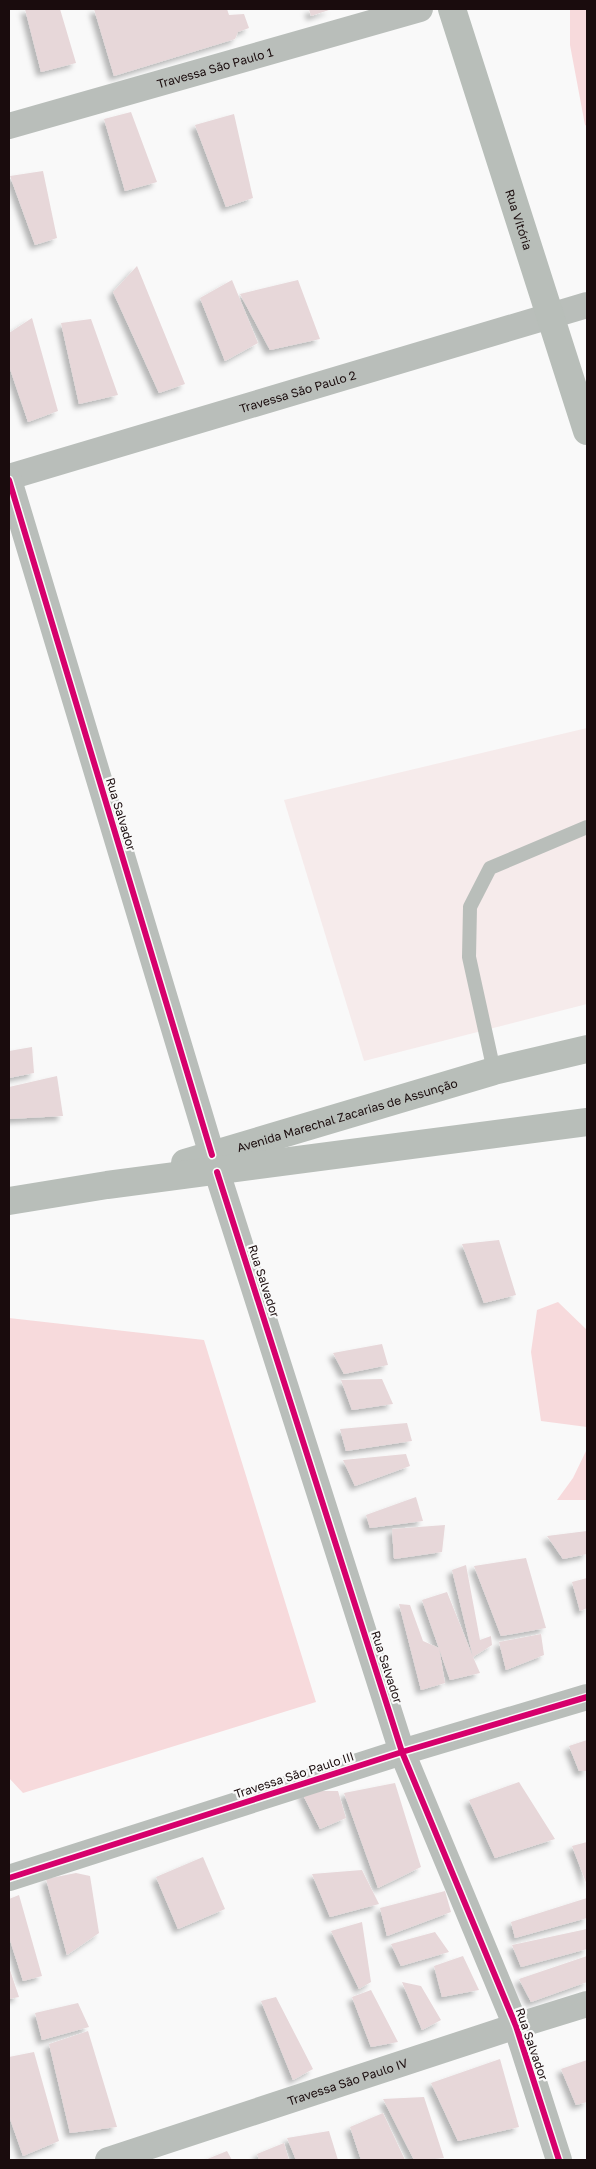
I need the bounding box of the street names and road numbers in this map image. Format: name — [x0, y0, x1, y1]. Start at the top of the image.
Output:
street label: Travessa São Paulo 1 — [155, 44, 275, 91]
street label: Rua Vitória — [503, 187, 536, 252]
street label: Travessa São Paulo 2 — [237, 367, 358, 416]
street label: Rua Salvador — [103, 776, 139, 853]
street label: Avenida Marechal Zacarias de Assunção — [235, 1075, 459, 1155]
street label: Rua Salvador — [245, 1243, 283, 1319]
street label: Rua Salvador — [368, 1629, 406, 1705]
street label: Travessa São Paulo III — [232, 1749, 356, 1801]
street label: Rua Salvador — [513, 2006, 551, 2082]
street label: Travessa São Paulo IV — [285, 2055, 409, 2108]

